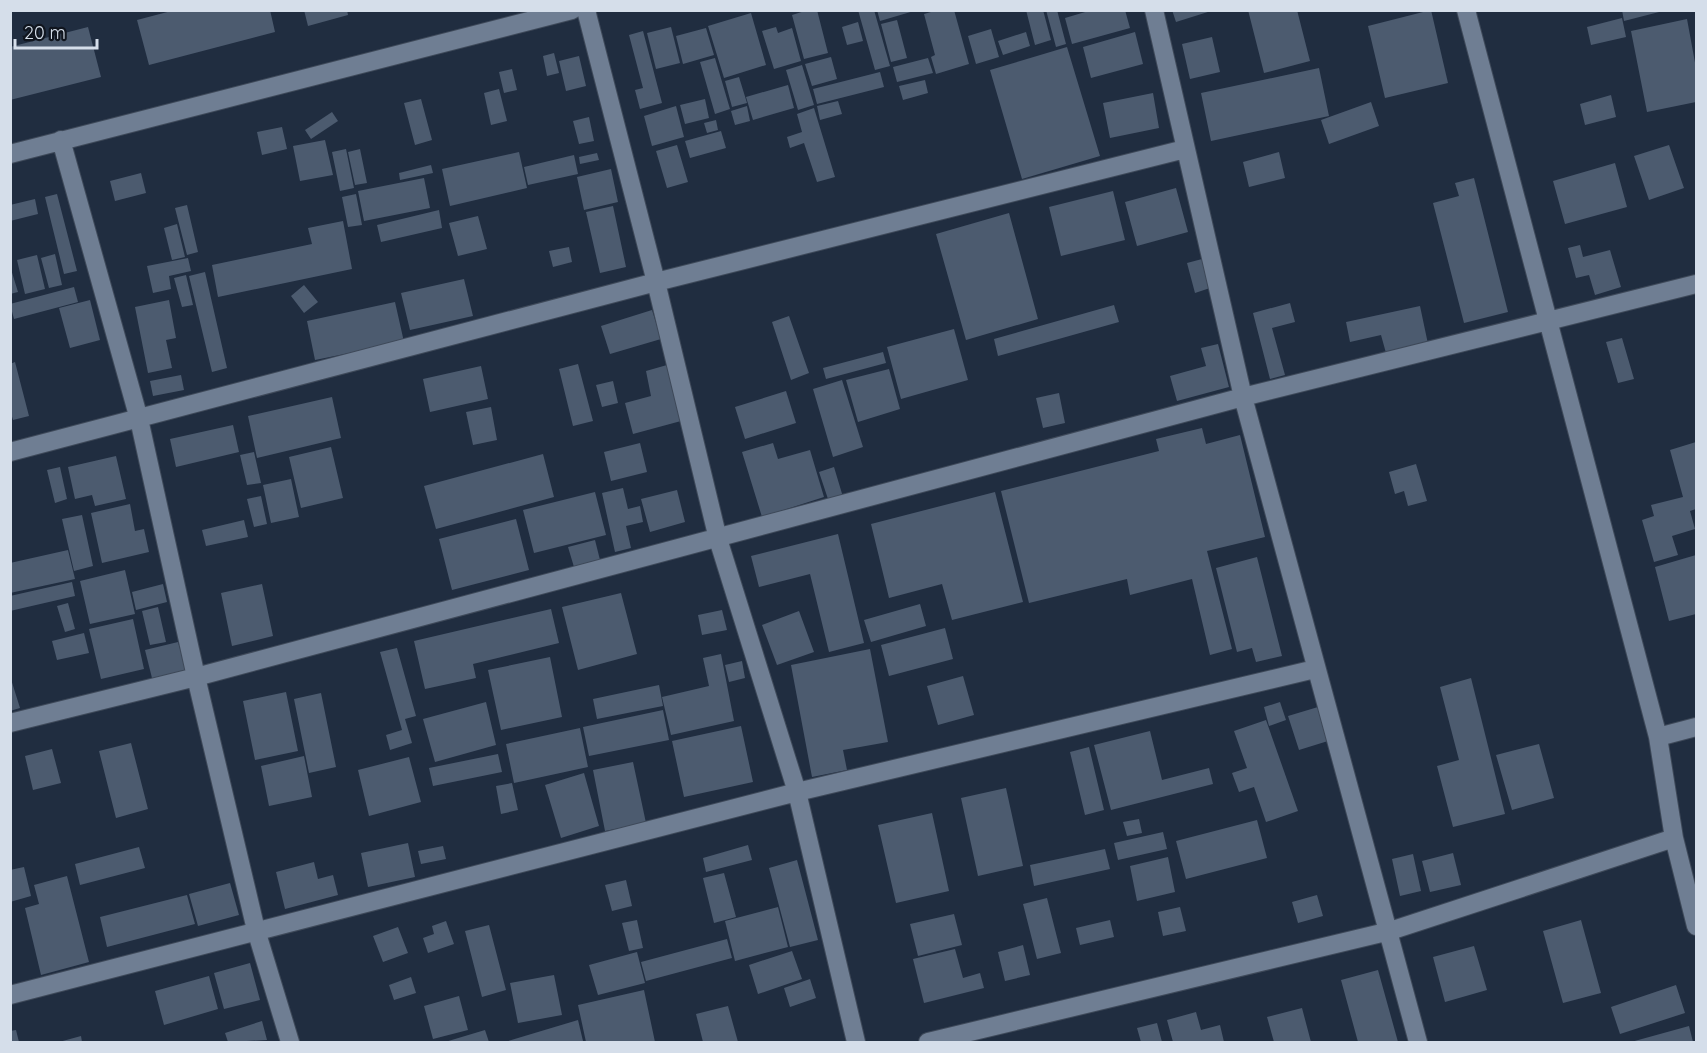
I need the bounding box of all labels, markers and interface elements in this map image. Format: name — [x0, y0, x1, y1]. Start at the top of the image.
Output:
scale bar — [15, 12, 98, 50]
text: 20 m — [24, 21, 66, 44]

